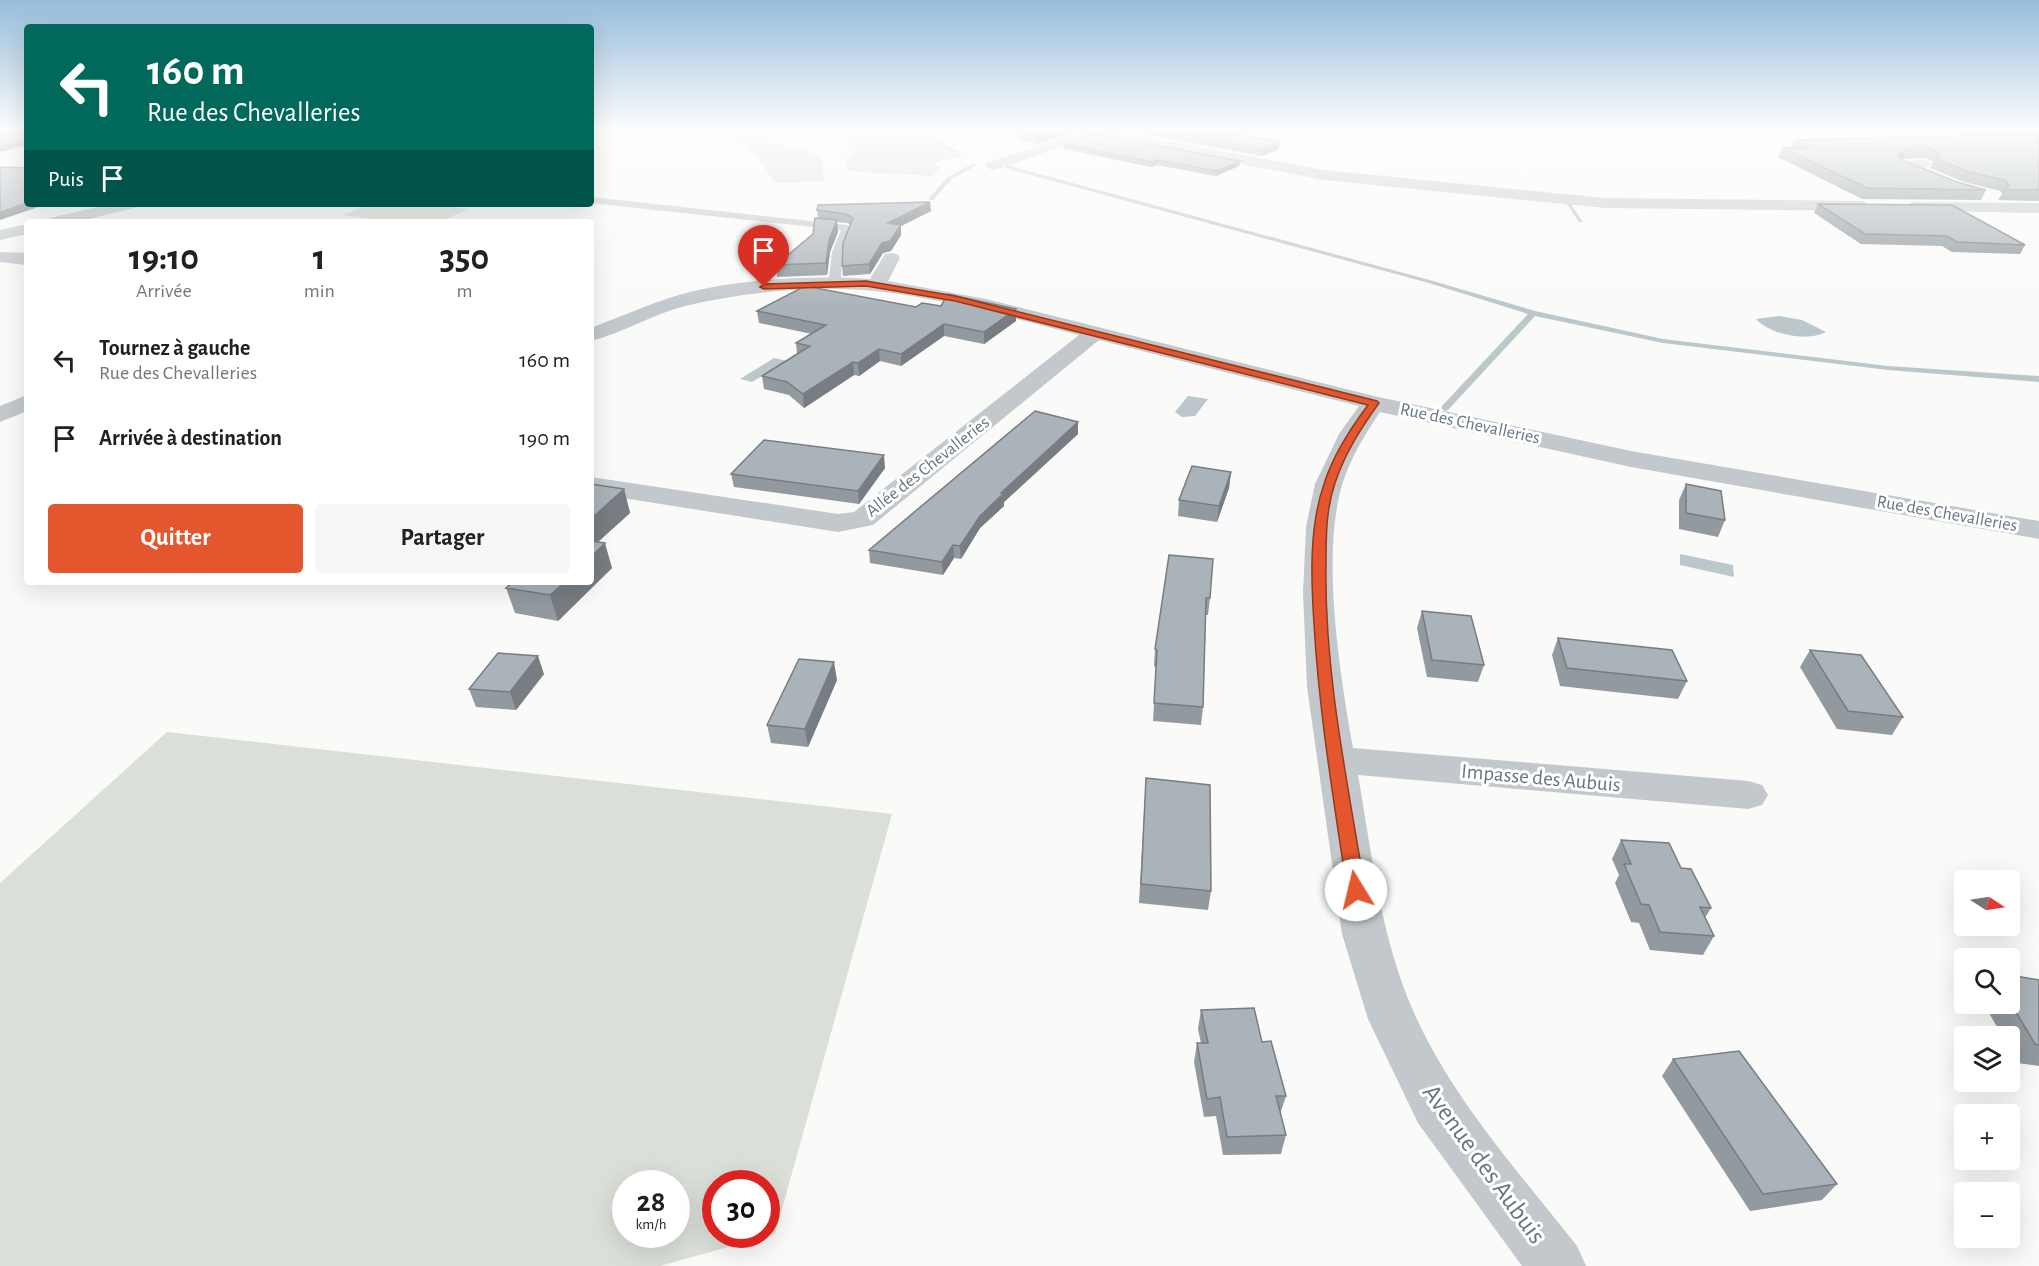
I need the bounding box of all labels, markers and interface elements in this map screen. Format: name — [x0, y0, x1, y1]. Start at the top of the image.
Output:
icon: left — [48, 48, 126, 126]
text: 160 m — [147, 50, 245, 92]
text: Rue des Chevalleries — [147, 99, 360, 126]
icon: arrive — [96, 162, 129, 195]
text: Puis — [48, 168, 84, 190]
pin — [738, 225, 789, 287]
icon: arrive — [747, 234, 780, 267]
text: 19:10 — [129, 240, 199, 276]
text: 1 — [313, 240, 326, 276]
text: 350 — [440, 240, 489, 276]
text: Arrivée — [136, 281, 192, 301]
text: min — [304, 281, 335, 301]
text: m — [456, 281, 472, 301]
text: Tournez à gauche — [99, 337, 250, 359]
icon: left — [48, 344, 81, 377]
text: 160 m — [519, 349, 570, 371]
text: Rue des Chevalleries — [99, 363, 257, 383]
street label: Rue des Chevalleries — [1399, 400, 1541, 448]
street label: Allée des Chevalleries — [863, 413, 993, 521]
icon: arrive — [48, 422, 81, 455]
text: Arrivée à destination — [99, 427, 282, 449]
text: 190 m — [519, 427, 570, 449]
street label: Rue des Chevalleries — [1875, 493, 2019, 535]
button: Quitter — [48, 504, 303, 573]
button: Partager — [315, 504, 570, 573]
street label: Impasse des Aubuis — [1460, 761, 1622, 795]
position arrow — [1324, 858, 1388, 922]
north arrow — [1954, 870, 2020, 936]
map controls — [1954, 870, 2020, 1248]
button: search — [1954, 948, 2020, 1014]
button: layers — [1954, 1026, 2020, 1092]
street label: Avenue des Aubuis — [1418, 1080, 1550, 1248]
button: + — [1954, 1104, 2020, 1170]
speed limit sign: 30 — [702, 1170, 780, 1248]
button: − — [1954, 1182, 2020, 1248]
text: 28 — [637, 1187, 665, 1217]
text: km/h — [636, 1217, 666, 1232]

